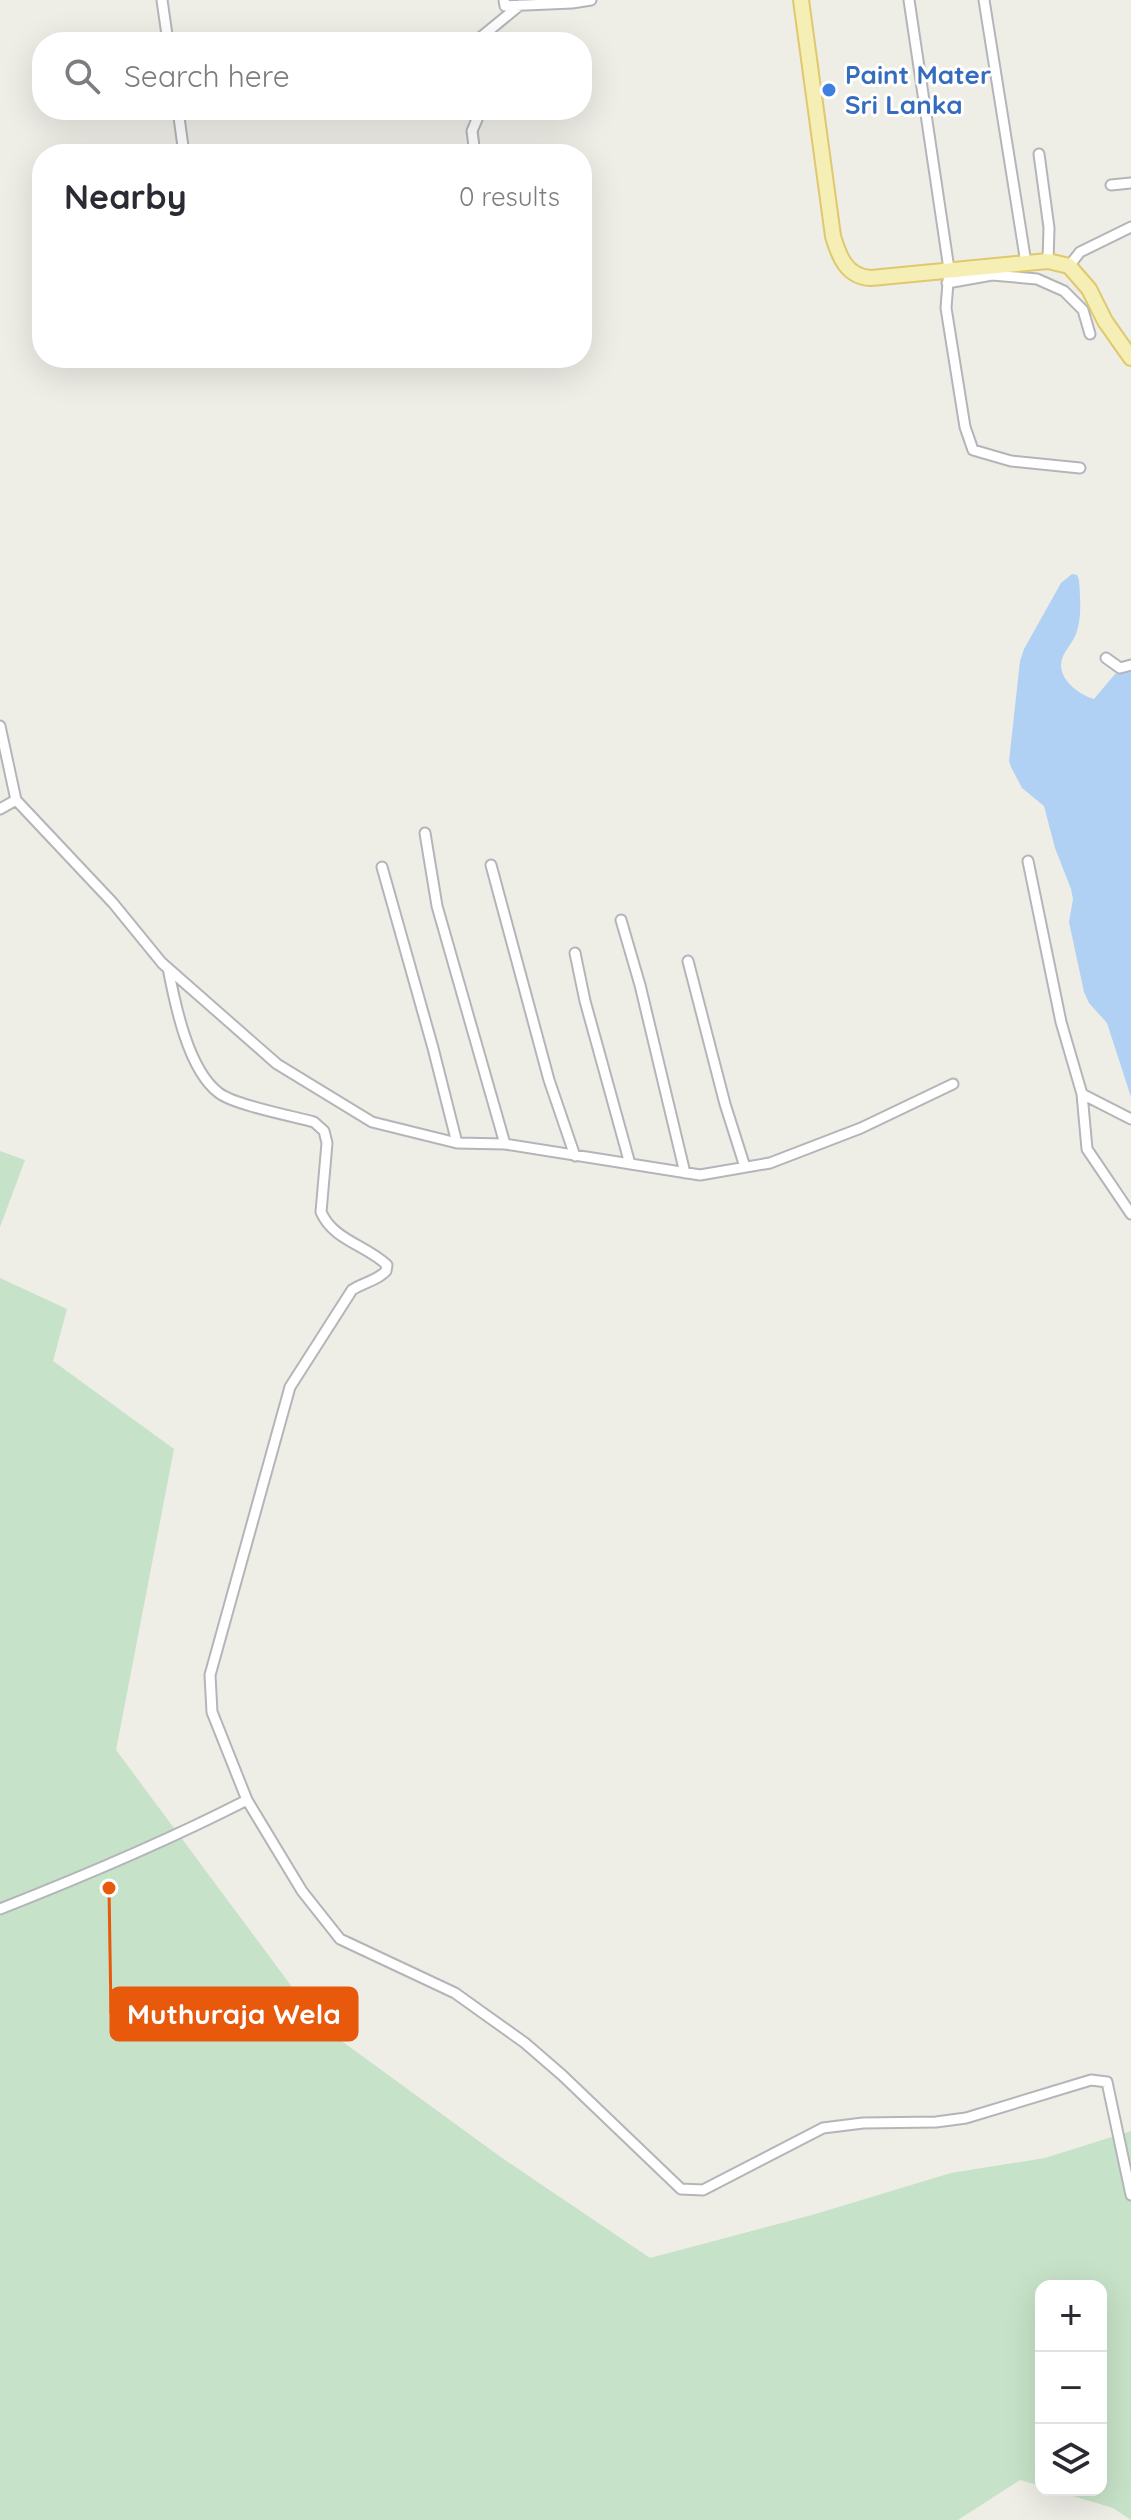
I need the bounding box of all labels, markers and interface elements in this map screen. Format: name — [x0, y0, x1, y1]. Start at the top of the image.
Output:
search box — [32, 32, 592, 120]
icon: search — [60, 54, 104, 98]
text: Search here — [124, 57, 290, 95]
place label: Paint Mater Sri Lanka — [845, 58, 991, 121]
marker: Paint Mater Sri Lanka — [820, 81, 838, 99]
text: Nearby — [64, 175, 187, 218]
text: 0 results — [459, 180, 560, 213]
callout: Muthuraja Wela — [111, 1988, 357, 2040]
text: Muthuraja Wela — [127, 1996, 341, 2031]
map controls — [1035, 2280, 1107, 2496]
button: + — [1035, 2280, 1107, 2352]
button: − — [1035, 2352, 1107, 2424]
button: layers — [1035, 2424, 1107, 2496]

